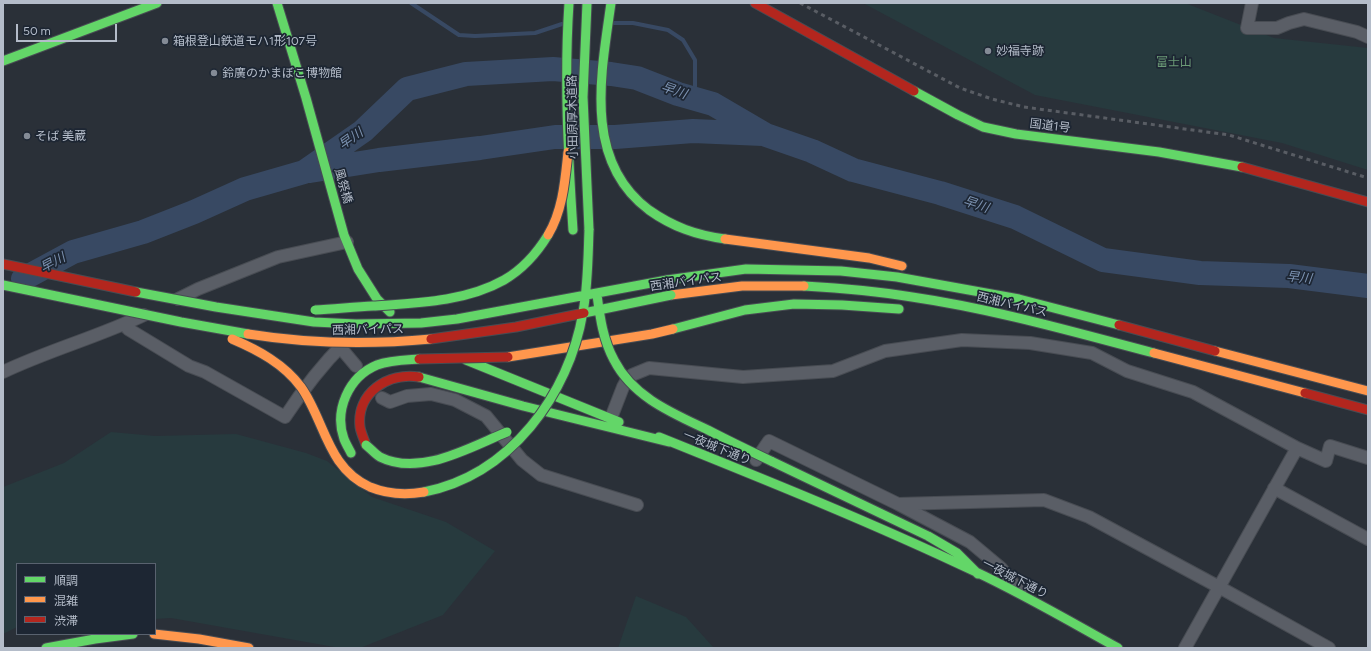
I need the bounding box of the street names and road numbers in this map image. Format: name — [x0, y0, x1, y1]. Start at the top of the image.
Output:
street label: 小田原厚木道路 — [565, 75, 581, 159]
street label: 国道1号 — [1029, 116, 1071, 136]
street label: 風祭橋 — [331, 167, 355, 205]
street label: 西湘バイパス — [649, 270, 723, 294]
street label: 西湘バイパス — [975, 290, 1049, 320]
street label: 西湘バイパス — [332, 322, 404, 338]
street label: 一夜城下通り — [681, 428, 753, 468]
street label: 一夜城下通り — [980, 556, 1050, 602]

